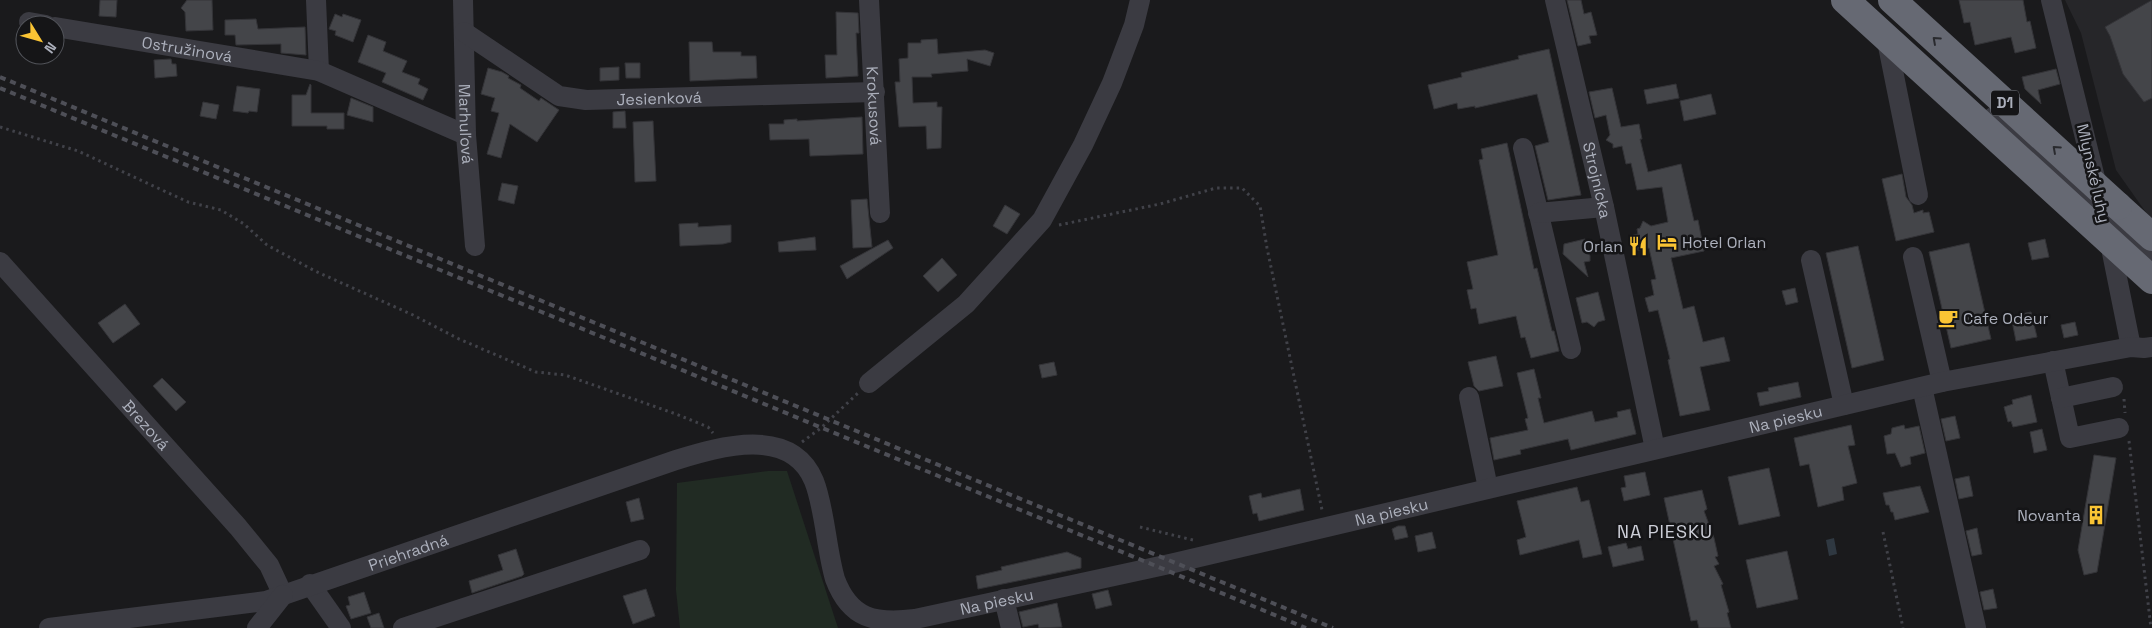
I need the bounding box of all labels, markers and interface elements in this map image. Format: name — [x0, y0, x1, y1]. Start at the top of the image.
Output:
north arrow — [15, 15, 65, 65]
street label: Ostružinová — [140, 32, 234, 67]
one-way arrow — [1933, 37, 1942, 46]
text: N — [40, 39, 60, 57]
street label: Krokusová — [861, 66, 887, 146]
street label: Marhuľová — [454, 84, 478, 165]
street label: Jesienková — [616, 87, 702, 110]
road number: D1 — [1991, 90, 2019, 116]
street label: Mlynské luhy — [2072, 122, 2115, 225]
street label: Strojnícka — [1578, 140, 1616, 220]
one-way arrow — [2053, 146, 2062, 155]
hotel icon: Hotel Orlan — [1656, 231, 1678, 253]
place label: Hotel Orlan — [1682, 232, 1766, 253]
restaurant icon: Orlan — [1627, 235, 1649, 257]
place label: Orlan — [1583, 236, 1623, 257]
cafe icon: Cafe Odeur — [1937, 307, 1959, 329]
place label: Cafe Odeur — [1963, 308, 2049, 329]
street label: Brezová — [118, 396, 174, 455]
street label: Na piesku — [1747, 401, 1824, 438]
street label: Na piesku — [1353, 493, 1430, 531]
building icon: Novanta — [2085, 504, 2107, 526]
place label: Novanta — [2017, 505, 2081, 526]
district label: NA PIESKU — [1617, 520, 1713, 543]
street label: Priehradná — [366, 529, 451, 576]
street label: Na piesku — [958, 584, 1035, 620]

